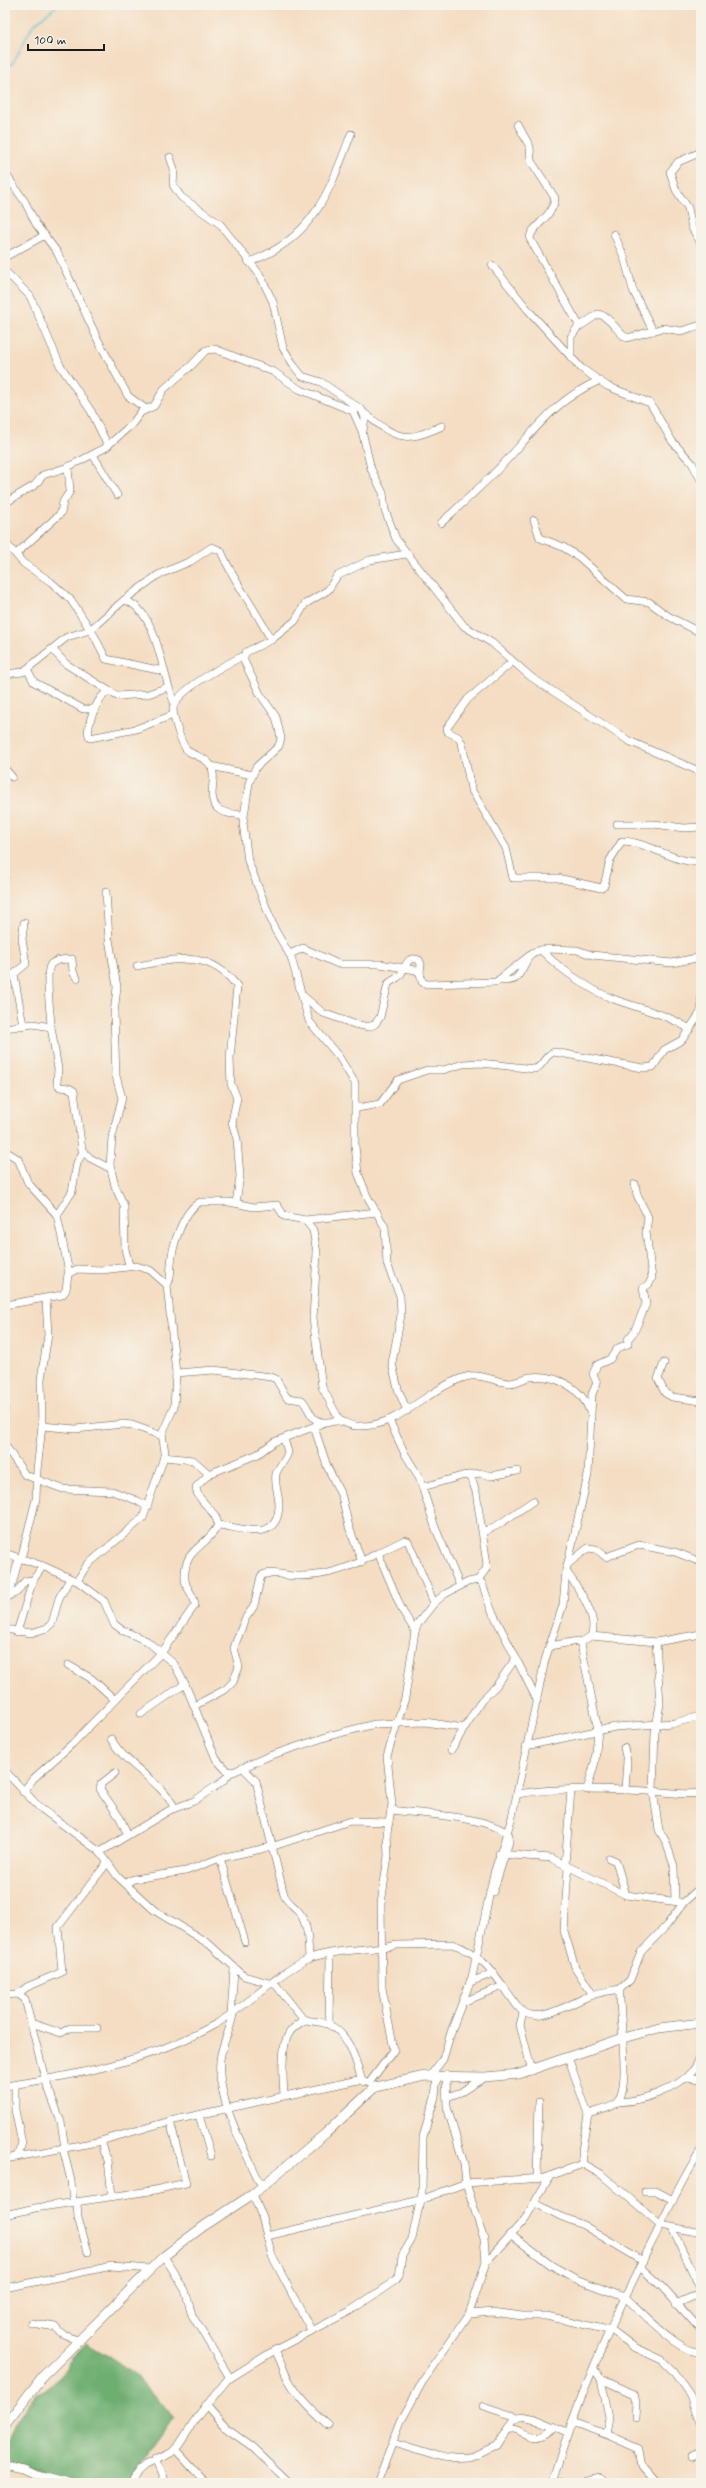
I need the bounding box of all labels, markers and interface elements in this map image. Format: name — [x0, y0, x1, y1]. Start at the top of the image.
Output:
scale bar — [28, 26, 104, 52]
text: 100 m — [34, 33, 66, 49]

